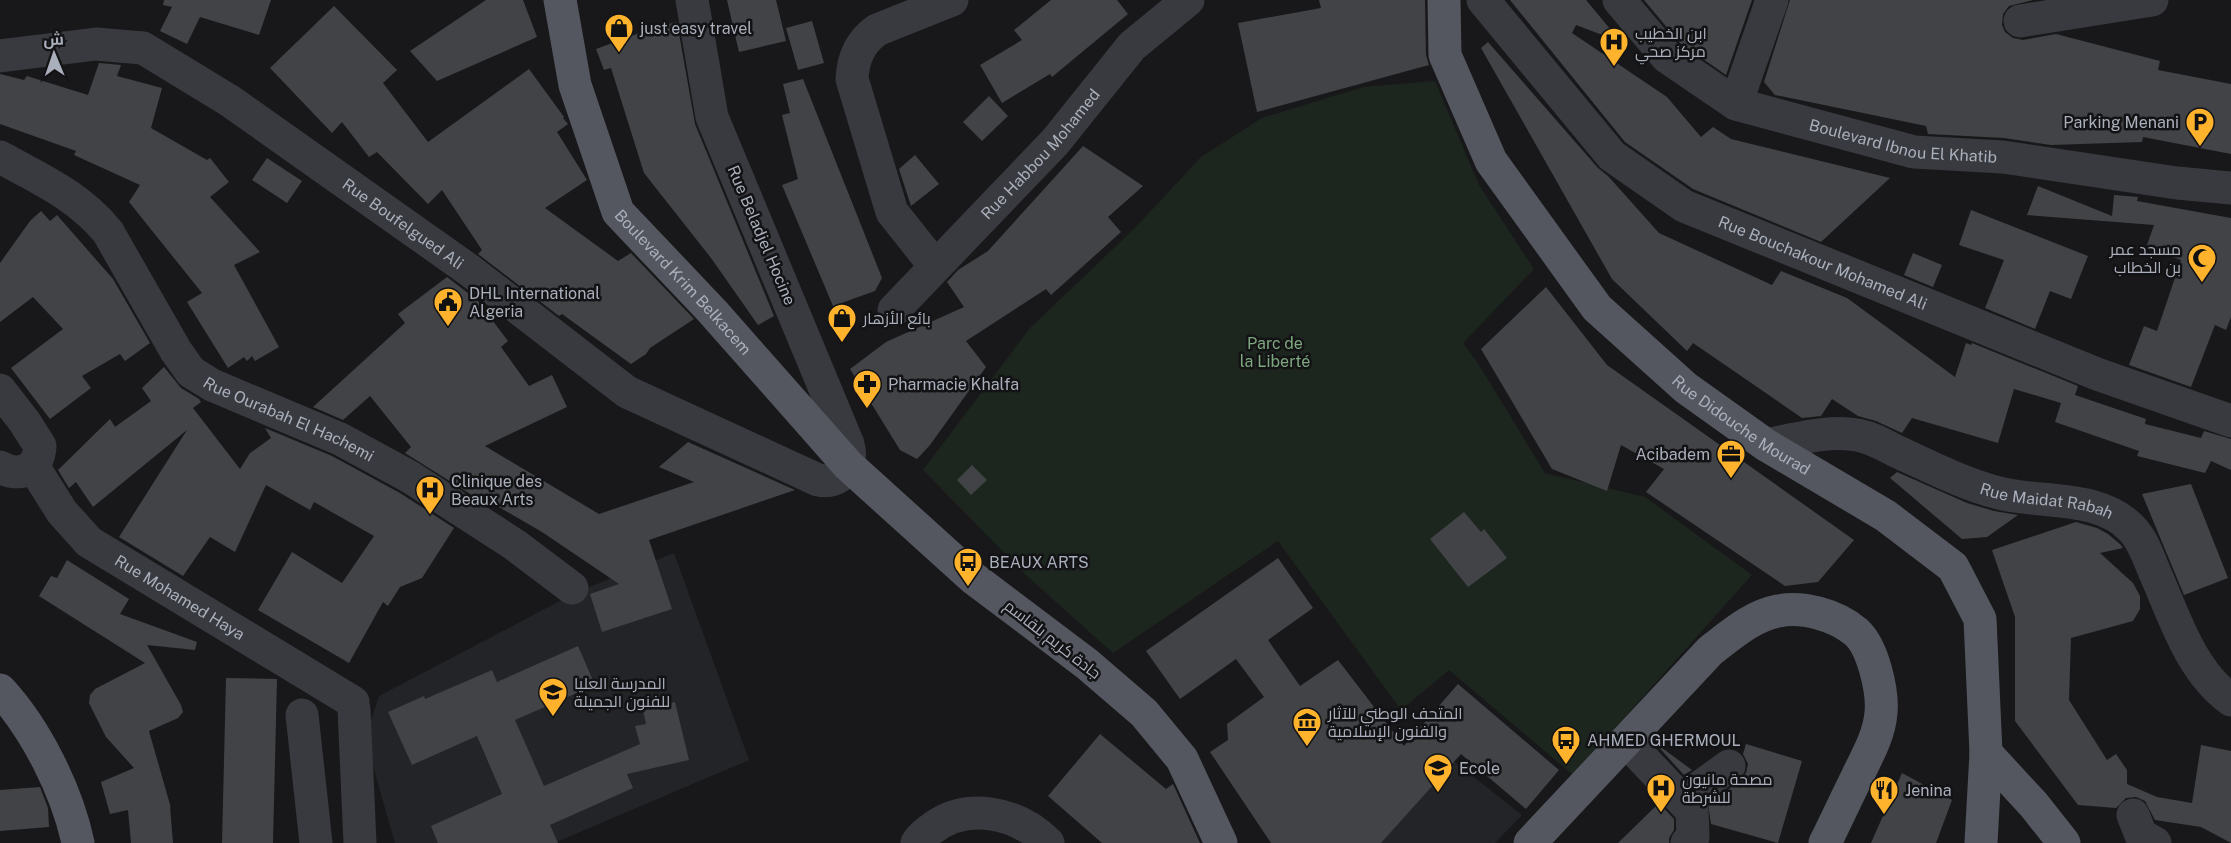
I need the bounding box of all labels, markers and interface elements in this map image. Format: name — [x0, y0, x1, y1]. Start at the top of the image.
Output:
shop icon: just easy travel — [603, 12, 635, 54]
place label: just easy travel — [639, 19, 752, 38]
north arrow — [24, 24, 84, 84]
place label: ابن الخطيب مركز صحي — [1635, 24, 1707, 65]
hospital icon: ابن الخطيب مركز صحي — [1598, 26, 1630, 68]
text: ش — [43, 30, 64, 49]
street label: Rue Habbou Mohamed — [977, 85, 1104, 223]
parking icon: Parking Menani — [2184, 106, 2216, 148]
place label: Parking Menani — [2063, 113, 2179, 132]
street label: Boulevard Ibnou El Khatib — [1807, 115, 1998, 167]
street label: Rue Beladjel Hocine — [723, 162, 800, 308]
street label: Rue Boufelgued Ali — [339, 175, 467, 273]
street label: Boulevard Krim Belkacem — [611, 206, 755, 359]
street label: Rue Bouchakour Mohamed Ali — [1716, 212, 1930, 314]
place label: مسجد عمر بن الخطاب — [2109, 240, 2181, 278]
mosque icon: مسجد عمر بن الخطاب — [2186, 242, 2218, 284]
place label: DHL International Algeria — [469, 284, 600, 321]
public building icon: DHL International Algeria — [432, 286, 464, 328]
shop icon: بائع الأزهار — [826, 302, 858, 344]
place label: بائع الأزهار — [862, 309, 931, 330]
park label: Parc de la Liberté — [1240, 334, 1310, 371]
pharmacy icon: Pharmacie Khalfa — [851, 368, 883, 410]
street label: Rue Didouche Mourad — [1668, 371, 1814, 479]
street label: Rue Ourabah El Hachemi — [200, 373, 377, 466]
place label: Pharmacie Khalfa — [888, 375, 1019, 394]
office icon: Acibadem — [1715, 438, 1747, 480]
place label: Acibadem — [1635, 445, 1710, 464]
place label: Clinique des Beaux Arts — [451, 472, 542, 509]
hospital icon: Clinique des Beaux Arts — [414, 474, 446, 516]
street label: Rue Maidat Rabah — [1977, 479, 2116, 523]
bus stop icon: BEAUX ARTS — [952, 546, 984, 588]
street label: Rue Mohamed Haya — [111, 551, 248, 644]
place label: BEAUX ARTS — [989, 553, 1089, 572]
street label: جادة كريم بلقاسم — [999, 596, 1105, 685]
place label: المدرسة العليا للفنون الجميلة — [574, 674, 670, 712]
school or university icon: المدرسة العليا للفنون الجميلة — [537, 676, 569, 718]
place label: المتحف الوطني للآثار والفنون الإسلامية — [1327, 704, 1462, 742]
museum icon: المتحف الوطني للآثار والفنون الإسلامية — [1291, 706, 1323, 748]
bus stop icon: AHMED GHERMOUL — [1550, 724, 1582, 766]
place label: AHMED GHERMOUL — [1587, 731, 1741, 750]
school or university icon: Ecole — [1422, 752, 1454, 794]
place label: Ecole — [1459, 759, 1500, 778]
place label: مصحة مانيون للشرطة — [1682, 770, 1773, 807]
hospital icon: مصحة مانيون للشرطة — [1645, 772, 1677, 814]
restaurant icon: Jenina — [1868, 774, 1900, 816]
place label: Jenina — [1905, 781, 1952, 800]

